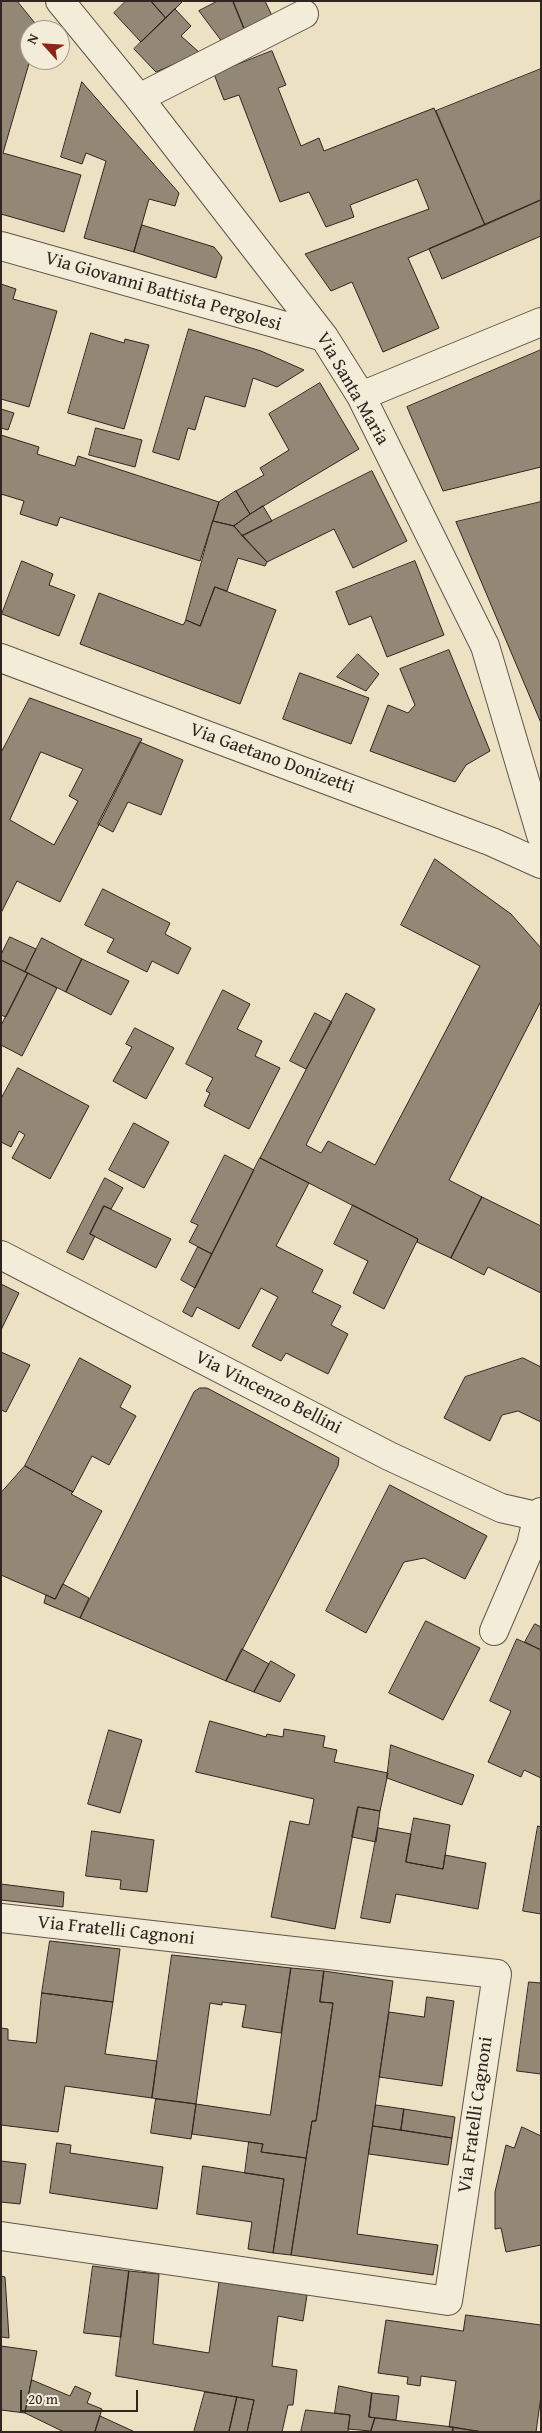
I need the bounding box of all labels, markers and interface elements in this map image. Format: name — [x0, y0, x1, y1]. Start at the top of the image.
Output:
north arrow — [20, 20, 70, 70]
text: N — [21, 30, 43, 47]
street label: Via Giovanni Battista Pergolesi — [42, 247, 284, 337]
street label: Via Santa Maria — [311, 329, 393, 449]
street label: Via Gaetano Donizetti — [187, 719, 357, 799]
street label: Via Vincenzo Bellini — [191, 1346, 345, 1440]
street label: Via Fratelli Cagnoni — [36, 1911, 196, 1951]
street label: Via Fratelli Cagnoni — [454, 2035, 498, 2195]
scale bar — [22, 2380, 140, 2412]
text: 20 m — [28, 2388, 58, 2409]

